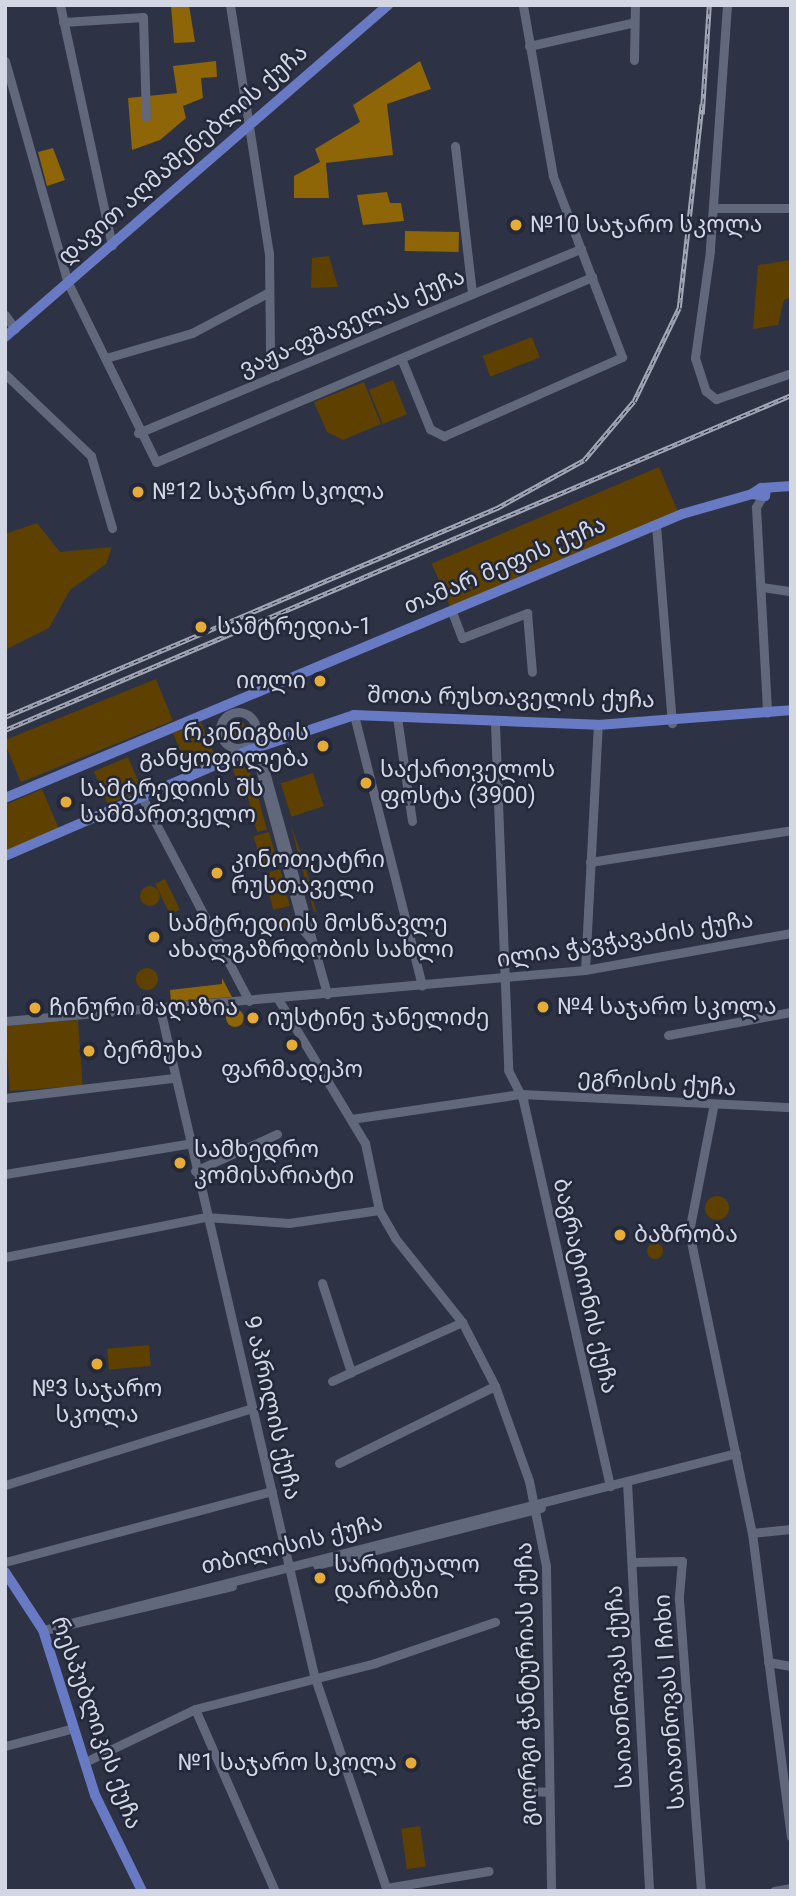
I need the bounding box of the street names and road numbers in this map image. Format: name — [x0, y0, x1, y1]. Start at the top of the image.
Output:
street label: დავით აღმაშენებლის ქუჩა — [52, 39, 314, 271]
street label: ვაჟა-ფშაველას ქუჩა — [235, 263, 469, 383]
street label: თამარ მეფის ქუჩა — [400, 511, 610, 621]
street label: შოთა რუსთაველის ქუჩა — [367, 682, 655, 714]
street label: ილია ჭავჭავაძის ქუჩა — [495, 906, 755, 974]
street label: ეგრისის ქუჩა — [577, 1064, 737, 1102]
street label: ბაგრატიონის ქუჩა — [547, 1176, 623, 1396]
street label: 9 აპრილის ქუჩა — [237, 1313, 307, 1503]
street label: თბილისის ქუჩა — [198, 1509, 386, 1581]
street label: გიორგი ჭანტურიას ქუჩა — [511, 1542, 543, 1826]
street label: საიათნოვას ქუჩა — [601, 1585, 639, 1789]
street label: საიათნოვას I ჩიხი — [649, 1593, 691, 1811]
street label: რესპუბლიკის ქუჩა — [45, 1613, 147, 1833]

